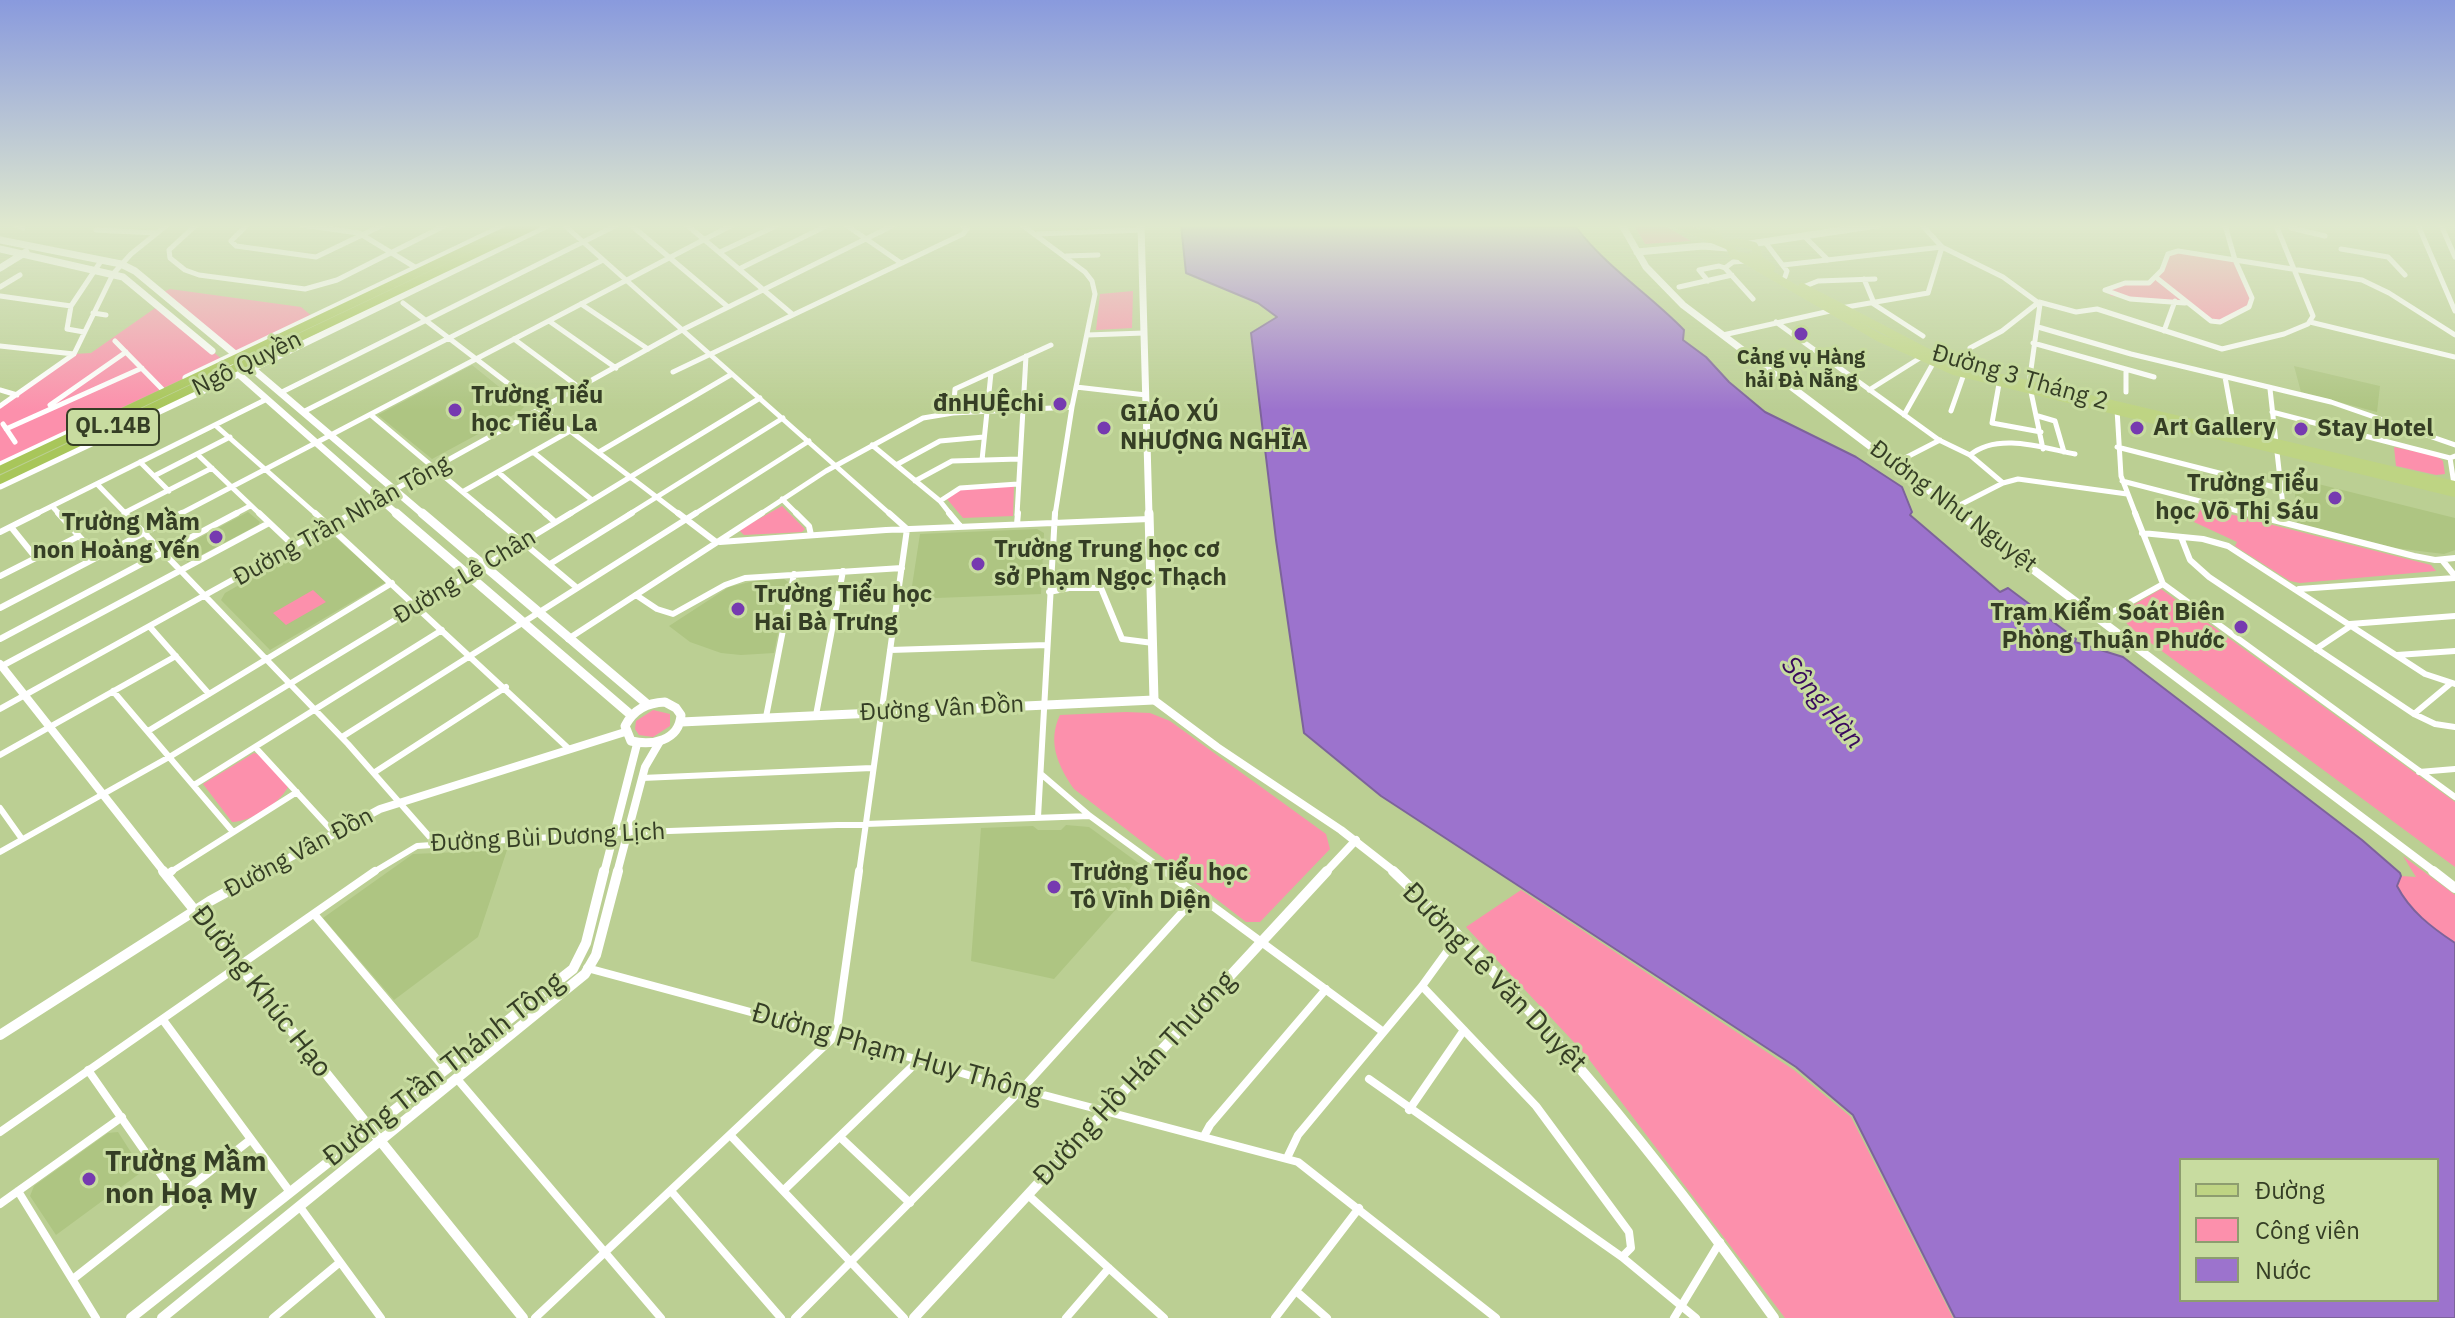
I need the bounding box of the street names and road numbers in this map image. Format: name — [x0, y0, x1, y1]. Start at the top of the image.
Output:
street label: Ngô Quyền — [188, 325, 306, 403]
street label: Đường 3 Tháng 2 — [1929, 339, 2111, 417]
road number: QL.14B — [67, 409, 159, 445]
street label: Đường Như Nguyệt — [1864, 435, 2042, 579]
street label: Đường Trần Nhân Tông — [229, 449, 455, 593]
street label: Đường Lê Chân — [389, 523, 541, 631]
street label: Đường Vân Đồn — [859, 690, 1025, 728]
street label: Đường Vân Đồn — [220, 802, 378, 904]
street label: Đường Bùi Dương Lịch — [430, 817, 666, 859]
street label: Đường Lê Văn Duyệt — [1395, 876, 1593, 1080]
street label: Đường Khúc Hạo — [184, 900, 338, 1084]
street label: Đường Hồ Hán Thương — [1027, 965, 1243, 1193]
street label: Đường Trần Thánh Tông — [317, 966, 571, 1174]
street label: Đường Phạm Huy Thông — [748, 996, 1046, 1112]

